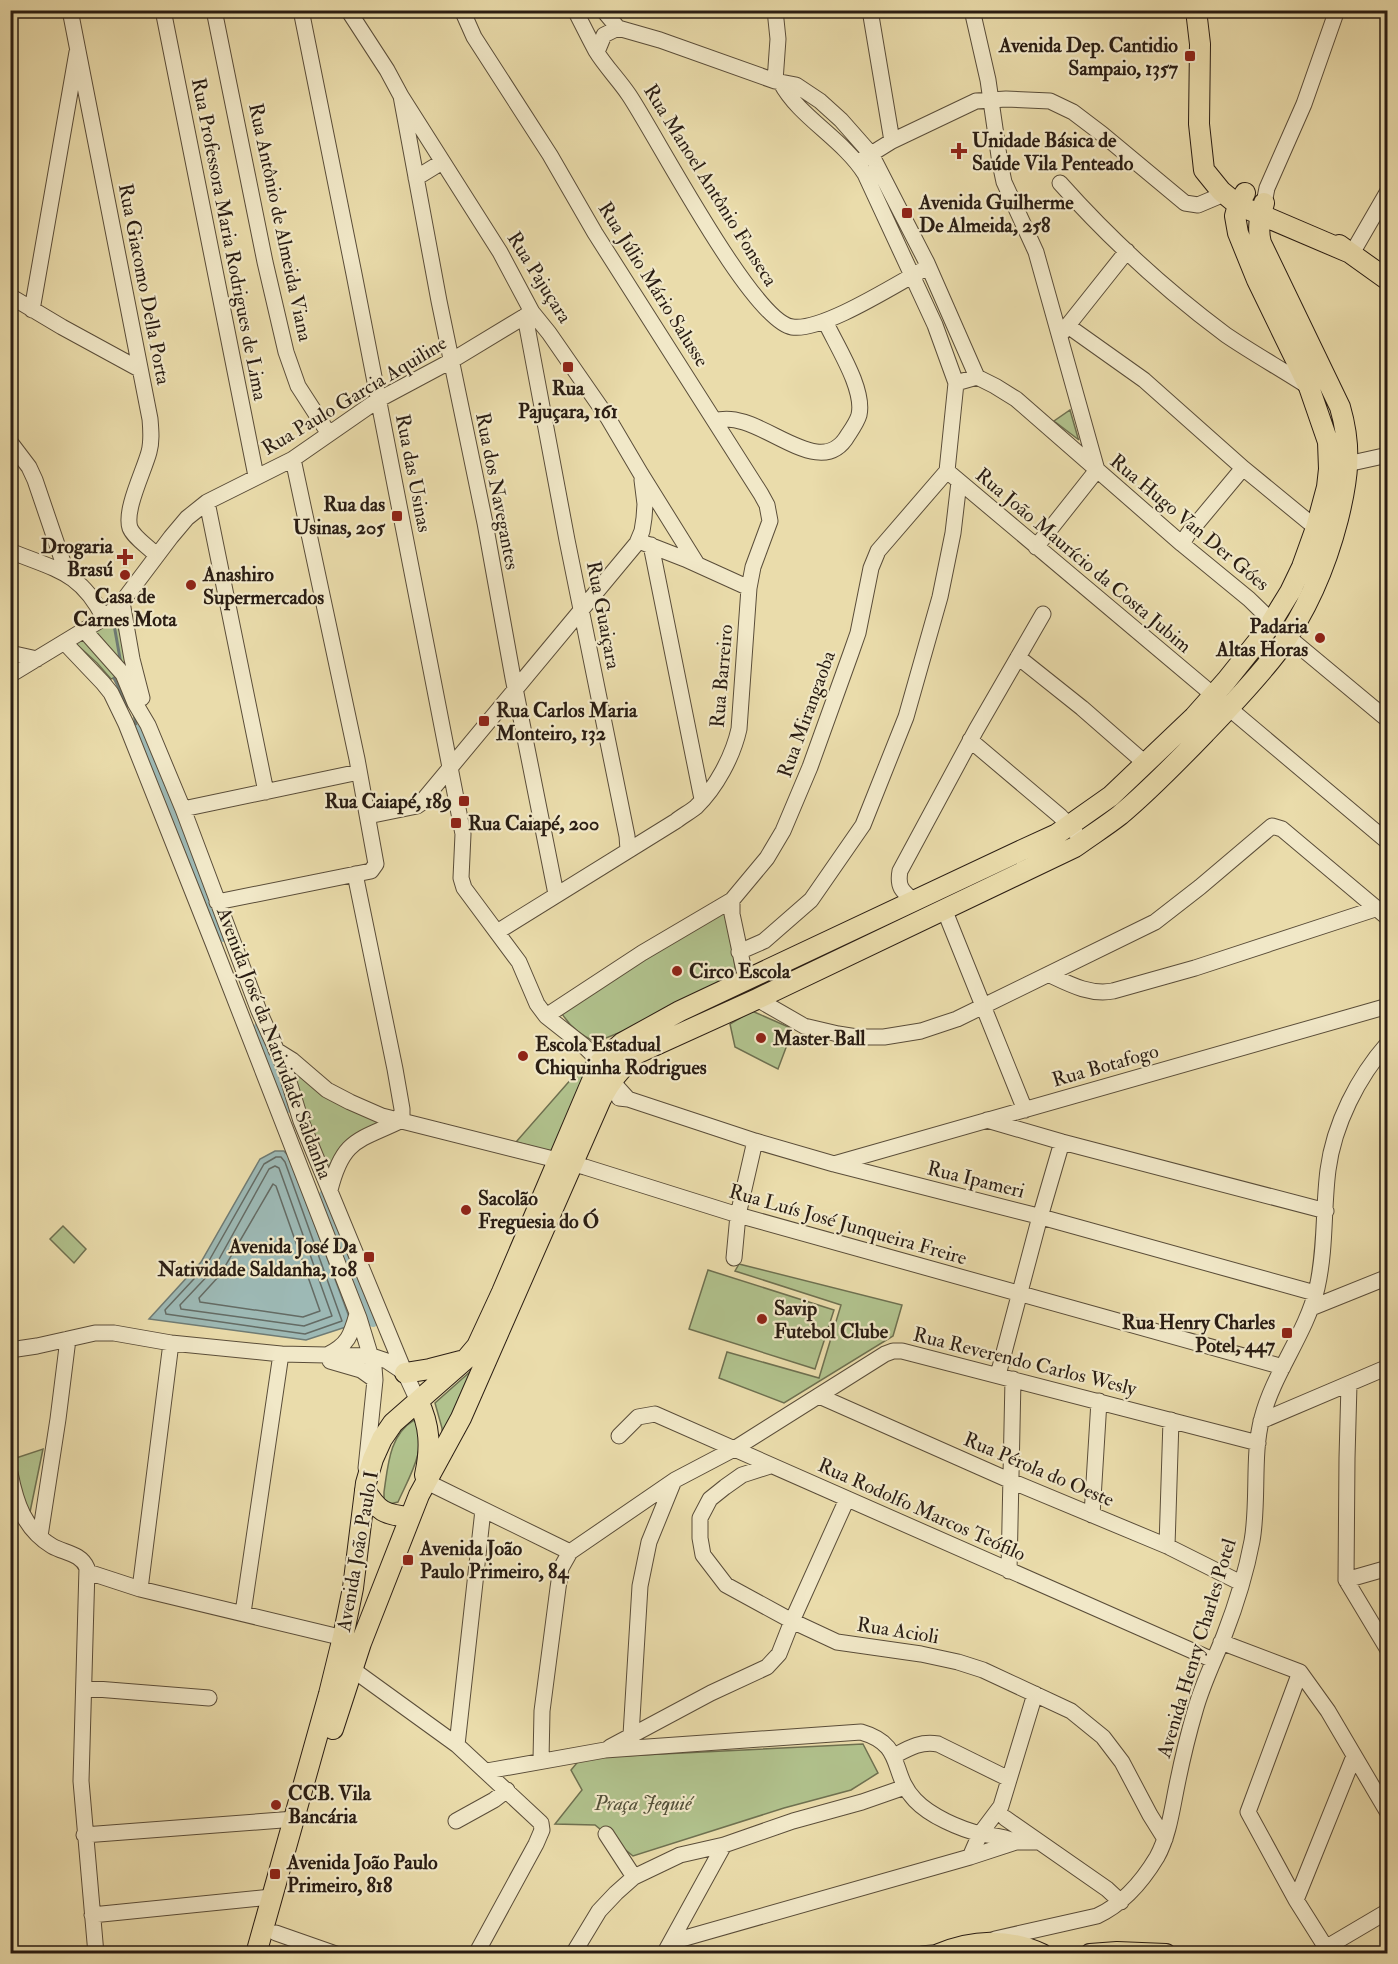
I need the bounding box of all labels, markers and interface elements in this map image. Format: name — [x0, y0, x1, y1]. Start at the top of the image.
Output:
place label: Avenida Dep. Cantidio Sampaio, 1357 — [998, 33, 1179, 82]
marker: Avenida Dep. Cantidio Sampaio, 1357 — [1183, 49, 1197, 63]
street label: Rua Professora Maria Rodrigues de Lima — [186, 76, 273, 403]
street label: Rua Manoel Antônio Fonseca — [638, 80, 784, 292]
street label: Rua Antônio de Almeida Viana — [243, 101, 318, 344]
place label: Unidade Básica de Saúde Vila Penteado — [972, 128, 1134, 176]
marker: Unidade Básica de Saúde Vila Penteado — [950, 142, 968, 160]
street label: Rua Giacomo Della Porta — [113, 181, 176, 388]
place label: Avenida Guilherme De Almeida, 258 — [918, 190, 1074, 238]
street label: Rua Júlio Mário Salusse — [593, 197, 714, 371]
marker: Avenida Guilherme De Almeida, 258 — [900, 206, 914, 220]
street label: Rua Pajuçara — [502, 227, 578, 328]
street label: Rua Paulo Garcia Aquiline — [257, 330, 451, 461]
marker: Rua Pajuçara, 161 — [561, 360, 575, 374]
place label: Rua Pajuçara, 161 — [518, 376, 618, 424]
street label: Rua dos Navegantes — [470, 410, 525, 572]
street label: Rua das Usinas — [390, 412, 437, 534]
street label: Rua Hugo Van Der Góes — [1105, 448, 1275, 596]
street label: Rua João Maurício da Costa Jubim — [970, 462, 1197, 659]
place label: Rua das Usinas, 205 — [293, 492, 386, 540]
marker: Rua das Usinas, 205 — [390, 509, 404, 523]
place label: Drogaria Brasú — [41, 534, 114, 582]
marker: Drogaria Brasú — [118, 550, 132, 564]
street label: Rua Guaiçara — [581, 559, 626, 672]
place label: Anashiro Supermercados — [202, 562, 324, 611]
marker: Casa de Carnes Mota — [118, 568, 132, 582]
marker: Anashiro Supermercados — [184, 578, 198, 592]
place label: Casa de Carnes Mota — [73, 584, 177, 632]
place label: Padaria Altas Horas — [1215, 614, 1309, 662]
street label: Rua Barreiro — [705, 623, 738, 729]
marker: Padaria Altas Horas — [1313, 631, 1327, 645]
street label: Rua Mirangaoba — [772, 647, 841, 781]
place label: Rua Carlos Maria Monteiro, 132 — [495, 698, 638, 746]
marker: Rua Carlos Maria Monteiro, 132 — [477, 714, 491, 728]
place label: Rua Caiapé, 189 — [325, 789, 452, 815]
marker: Rua Caiapé, 189 — [457, 794, 471, 808]
place label: Rua Caiapé, 200 — [468, 811, 599, 837]
marker: Rua Caiapé, 200 — [449, 816, 463, 830]
street label: Avenida José da Natividade Saldanha — [211, 903, 338, 1183]
place label: Circo Escola — [689, 959, 791, 984]
marker: Circo Escola — [670, 964, 684, 978]
place label: Master Ball — [772, 1026, 866, 1051]
marker: Master Ball — [754, 1031, 768, 1045]
place label: Escola Estadual Chiquinha Rodrigues — [535, 1032, 707, 1081]
street label: Rua Botafogo — [1049, 1038, 1161, 1093]
marker: Escola Estadual Chiquinha Rodrigues — [516, 1049, 530, 1063]
street label: Rua Ipameri — [924, 1155, 1027, 1205]
street label: Rua Luís José Junqueira Freire — [726, 1179, 970, 1270]
place label: Sacolão Freguesia do Ó — [478, 1186, 599, 1235]
marker: Sacolão Freguesia do Ó — [459, 1203, 473, 1217]
place label: Avenida José Da Natividade Saldanha, 108 — [157, 1234, 358, 1282]
marker: Avenida José Da Natividade Saldanha, 108 — [362, 1250, 376, 1264]
place label: Savip Futebol Clube — [774, 1296, 889, 1344]
place label: Rua Henry Charles Potel, 447 — [1122, 1310, 1276, 1358]
marker: Savip Futebol Clube — [755, 1312, 769, 1326]
street label: Rua Reverendo Carlos Wesly — [911, 1322, 1140, 1402]
marker: Rua Henry Charles Potel, 447 — [1280, 1326, 1294, 1340]
street label: Rua Pérola do Oeste — [960, 1427, 1118, 1512]
street label: Rua Rodolfo Marcos Teófilo — [814, 1452, 1030, 1567]
street label: Avenida João Paulo I — [331, 1469, 384, 1634]
street label: Avenida Henry Charles Potel — [1151, 1535, 1242, 1762]
place label: Avenida João Paulo Primeiro, 84 — [419, 1536, 569, 1584]
marker: Avenida João Paulo Primeiro, 84 — [401, 1553, 415, 1567]
street label: Rua Acioli — [855, 1612, 941, 1649]
place label: CCB. Vila Bancária — [288, 1781, 372, 1829]
park label: Praça Jequié — [593, 1791, 695, 1816]
marker: CCB. Vila Bancária — [269, 1798, 283, 1812]
place label: Avenida João Paulo Primeiro, 818 — [286, 1850, 438, 1898]
marker: Avenida João Paulo Primeiro, 818 — [268, 1867, 282, 1881]

